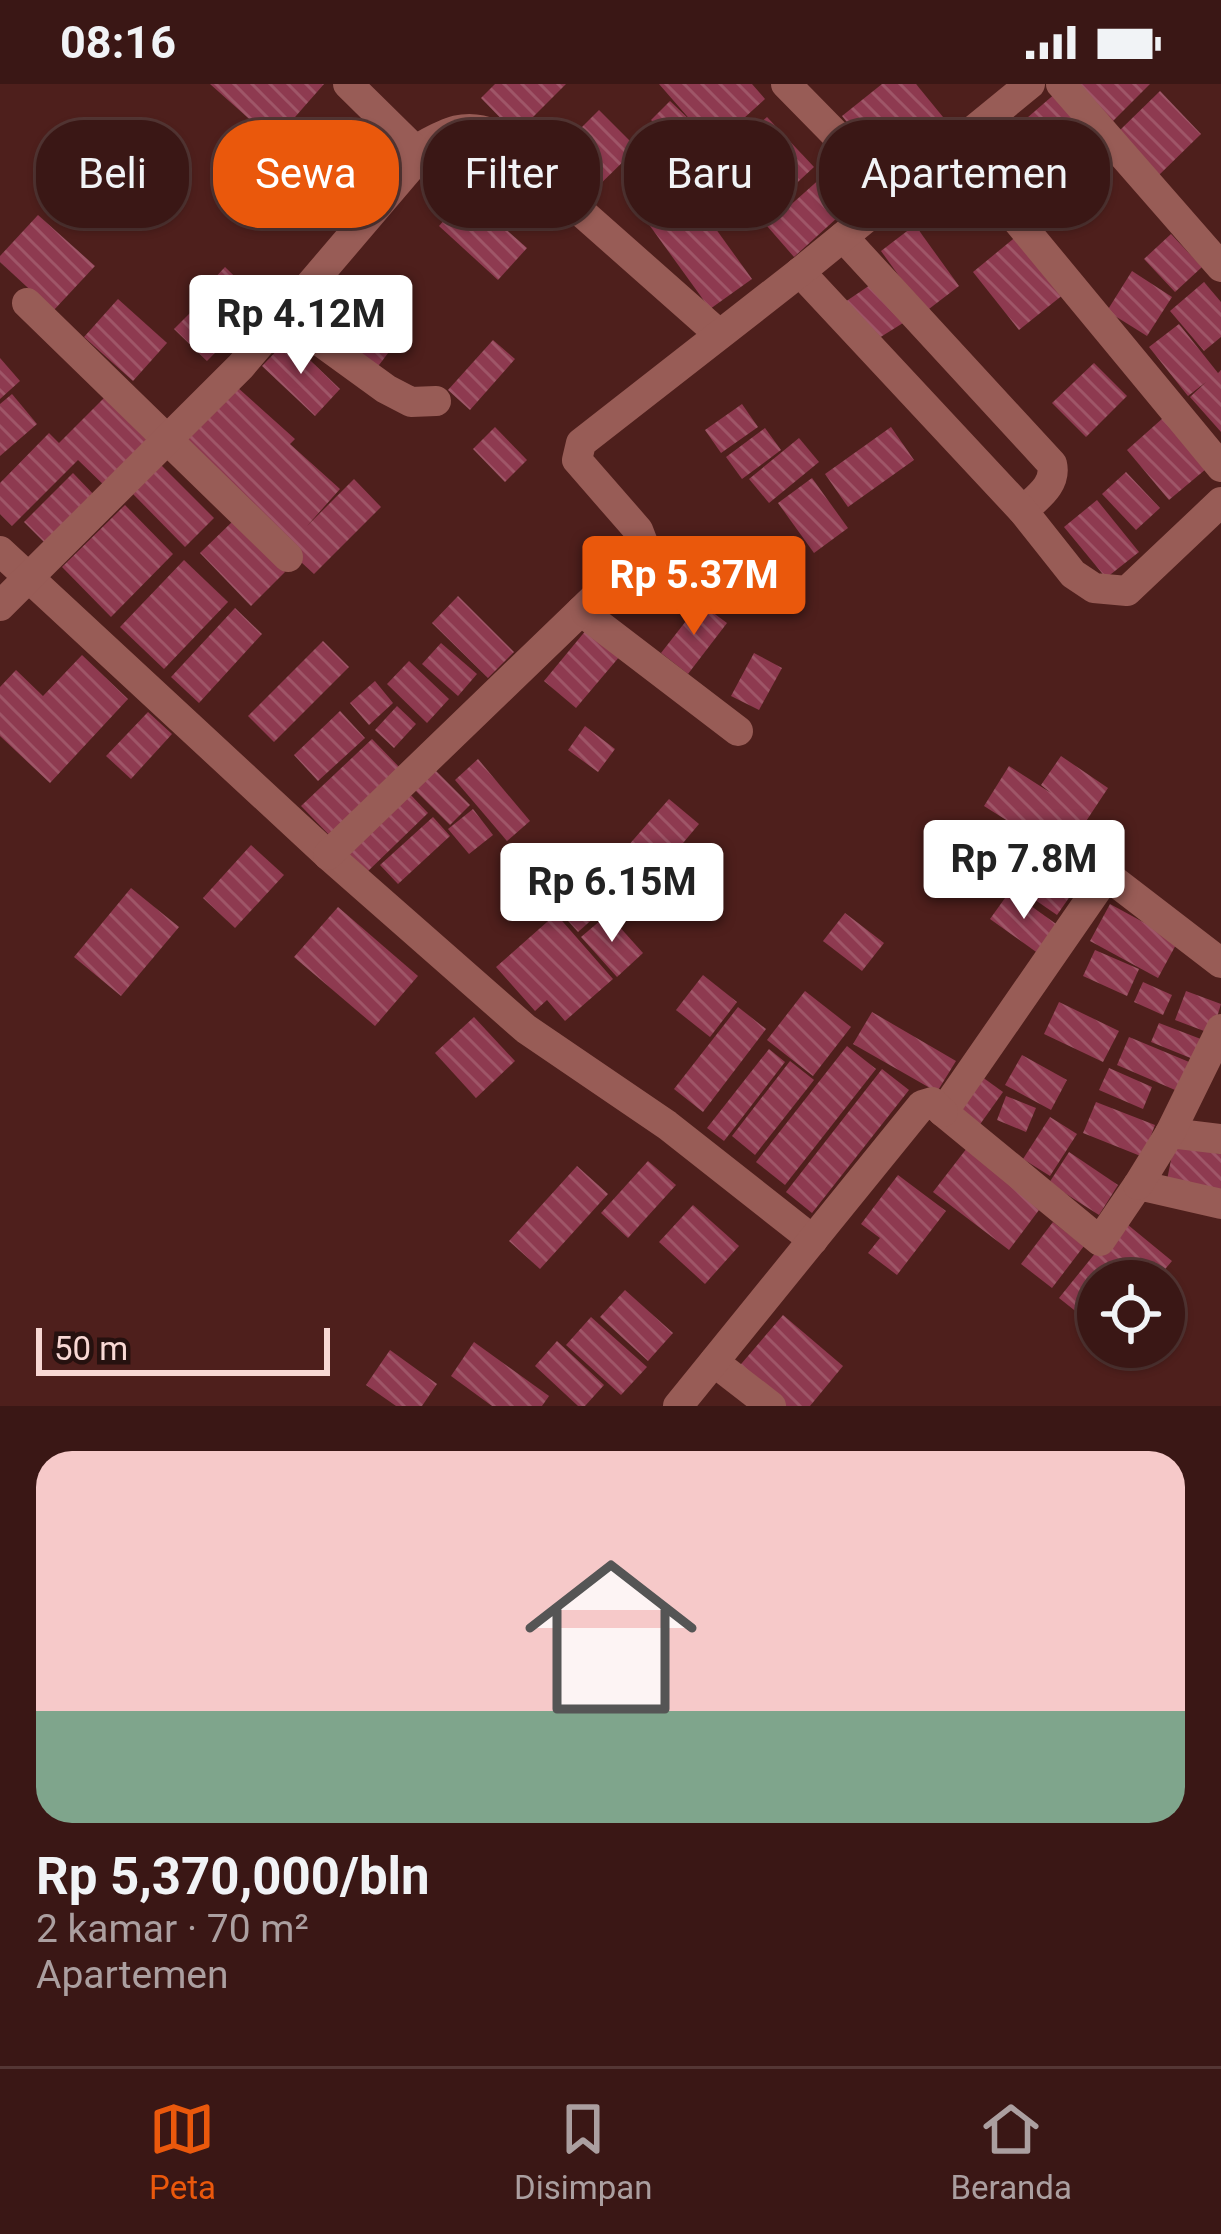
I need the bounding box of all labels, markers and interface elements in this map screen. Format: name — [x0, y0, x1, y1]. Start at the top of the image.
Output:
text: 08:16 — [60, 16, 176, 69]
chip: Beli — [36, 120, 189, 228]
chip: Sewa — [213, 120, 399, 228]
chip: Filter — [423, 120, 600, 228]
chip: Baru — [624, 120, 795, 228]
chip: Apartemen — [819, 120, 1110, 228]
pin: Rp 4.12M — [177, 275, 425, 377]
text: Rp 4.12M — [216, 291, 386, 337]
pin: Rp 5.37M — [570, 536, 818, 638]
text: Rp 5.37M — [609, 552, 779, 598]
pin: Rp 7.8M — [913, 820, 1135, 922]
text: Rp 7.8M — [951, 836, 1097, 882]
pin: Rp 6.15M — [488, 843, 736, 945]
text: Rp 6.15M — [527, 859, 697, 905]
map controls — [1077, 1260, 1185, 1368]
button: locate — [1077, 1260, 1185, 1368]
scale bar — [36, 1322, 330, 1375]
text: 50 m — [54, 1329, 128, 1368]
icon: home — [503, 1529, 719, 1745]
text: Rp 5,370,000/bln — [36, 1847, 430, 1906]
text: 2 kamar · 70 m² — [36, 1906, 309, 1952]
text: Apartemen — [36, 1952, 229, 1998]
tab: Peta — [149, 2096, 216, 2207]
tab: Disimpan — [514, 2096, 652, 2207]
tab: Beranda — [951, 2096, 1072, 2207]

